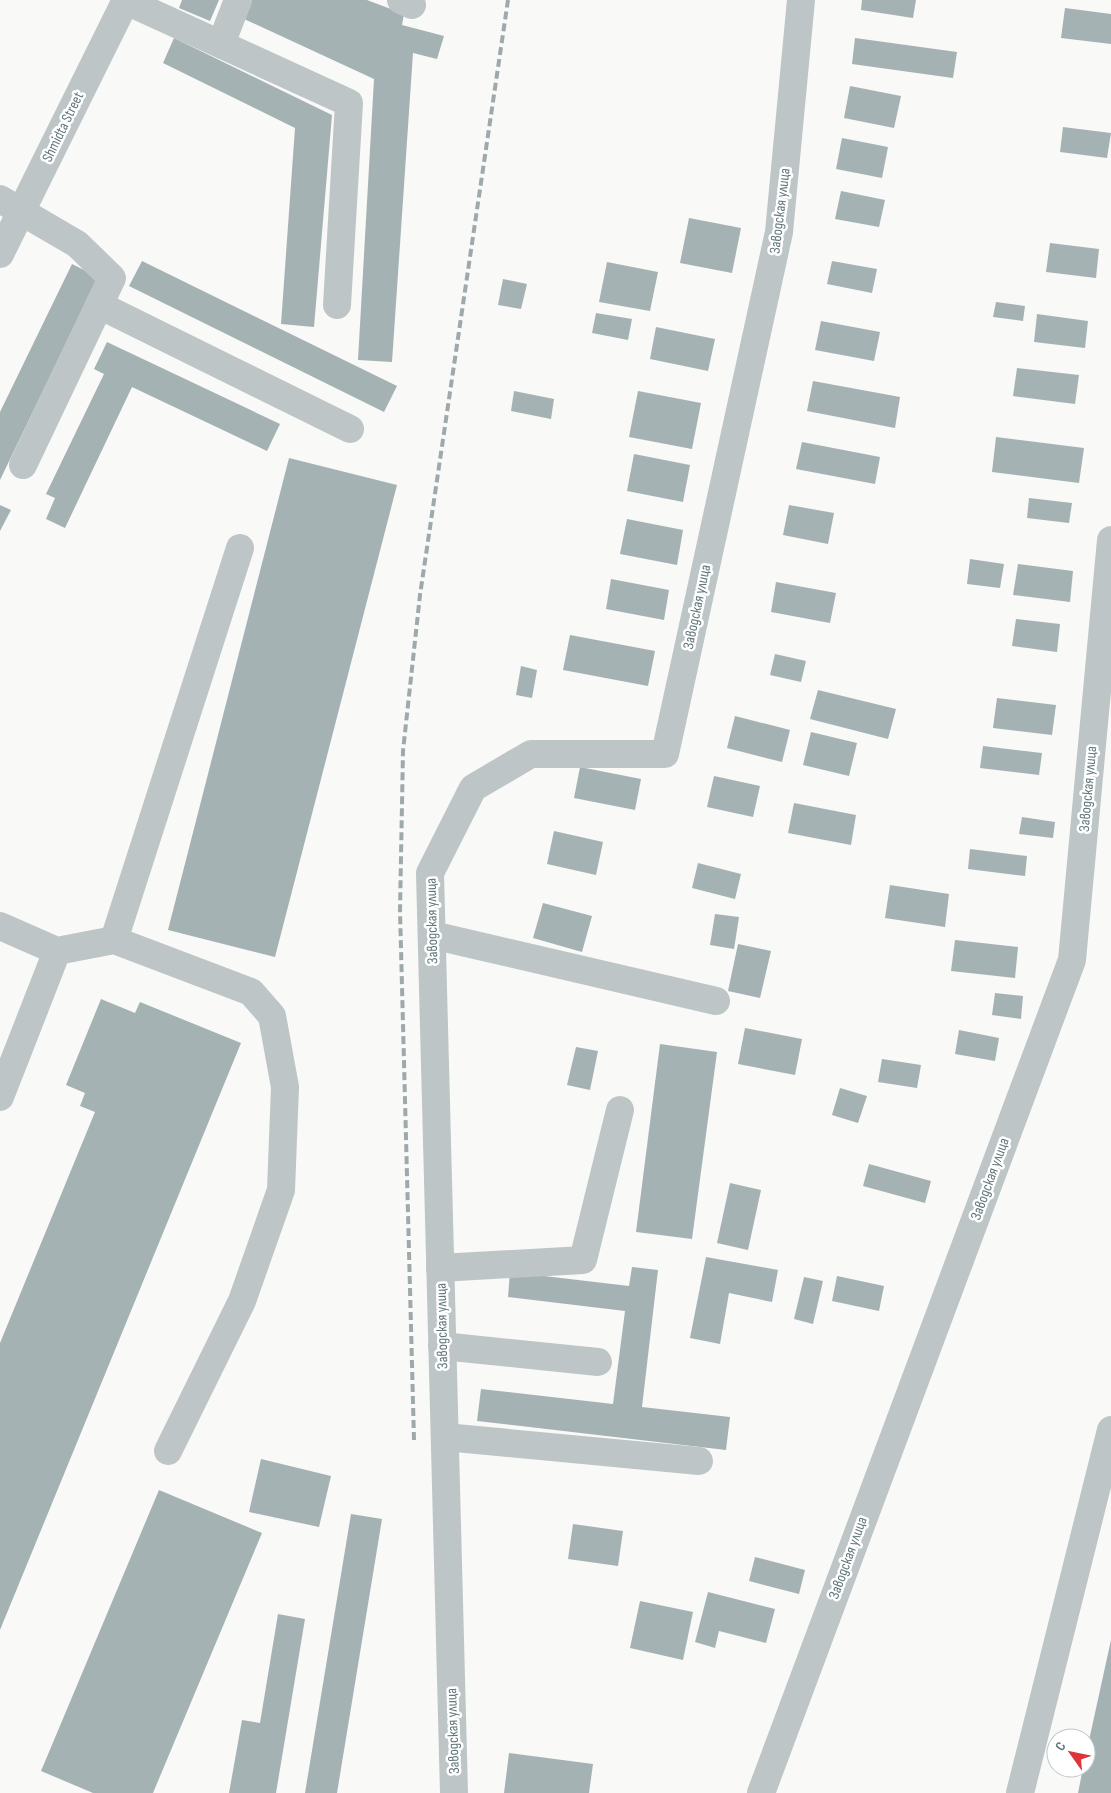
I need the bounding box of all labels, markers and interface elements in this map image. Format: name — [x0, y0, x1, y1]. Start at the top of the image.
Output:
street label: Shmidta Street — [38, 88, 88, 165]
street label: Заводская улица — [765, 167, 795, 255]
street label: Заводская улица — [679, 563, 715, 651]
street label: Заводская улица — [1075, 745, 1101, 833]
street label: Заводская улица — [422, 878, 442, 964]
street label: Заводская улица — [966, 1135, 1014, 1223]
street label: Заводская улица — [432, 1283, 452, 1369]
street label: Заводская улица — [824, 1514, 872, 1602]
street label: Заводская улица — [442, 1687, 464, 1774]
north arrow — [1046, 1728, 1096, 1778]
text: С — [1051, 1739, 1070, 1754]

